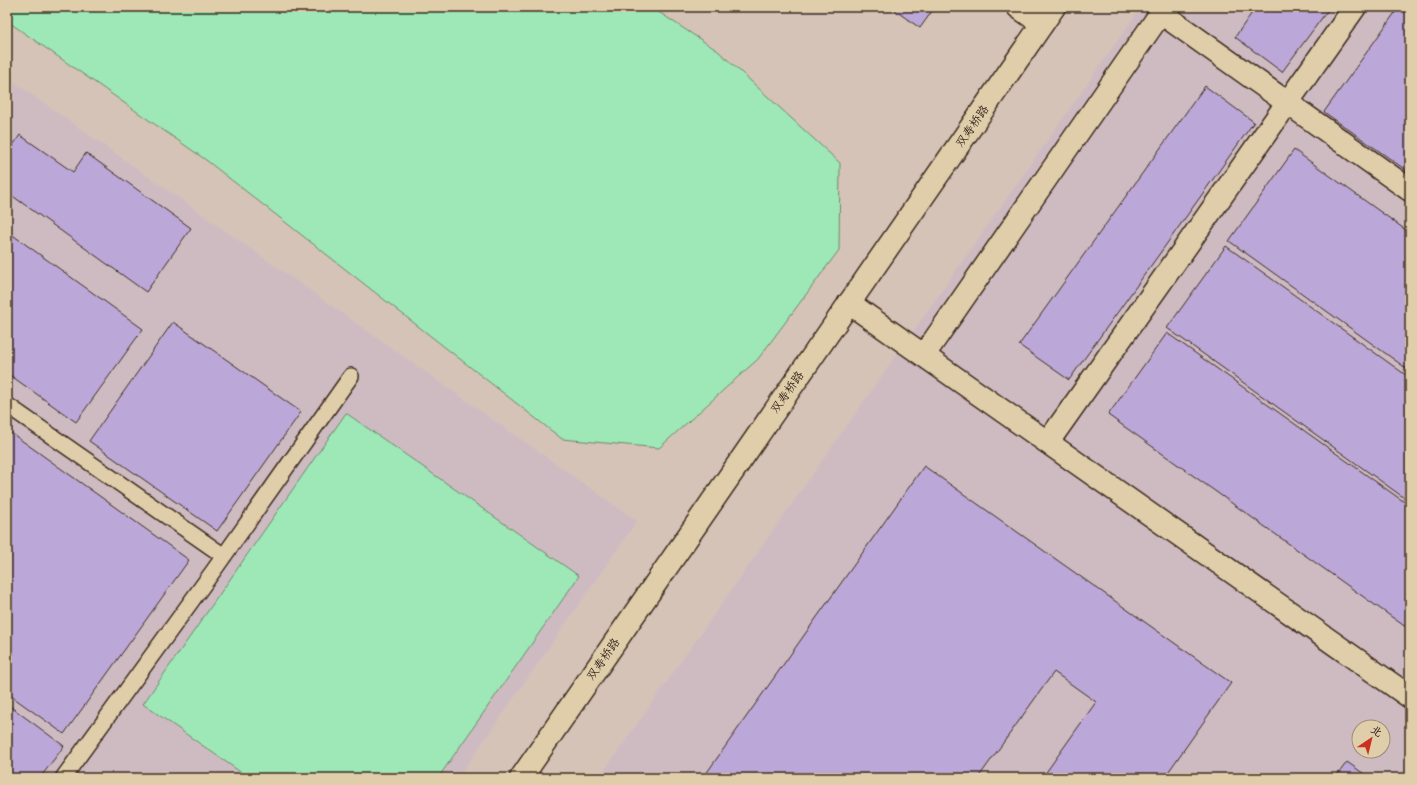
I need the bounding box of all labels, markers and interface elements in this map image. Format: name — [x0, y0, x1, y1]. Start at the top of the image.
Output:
street label: 双寿桥路 — [952, 102, 992, 150]
street label: 双寿桥路 — [767, 368, 807, 416]
street label: 双寿桥路 — [583, 635, 623, 683]
north arrow — [1351, 719, 1391, 759]
text: 北 — [1368, 723, 1385, 740]

